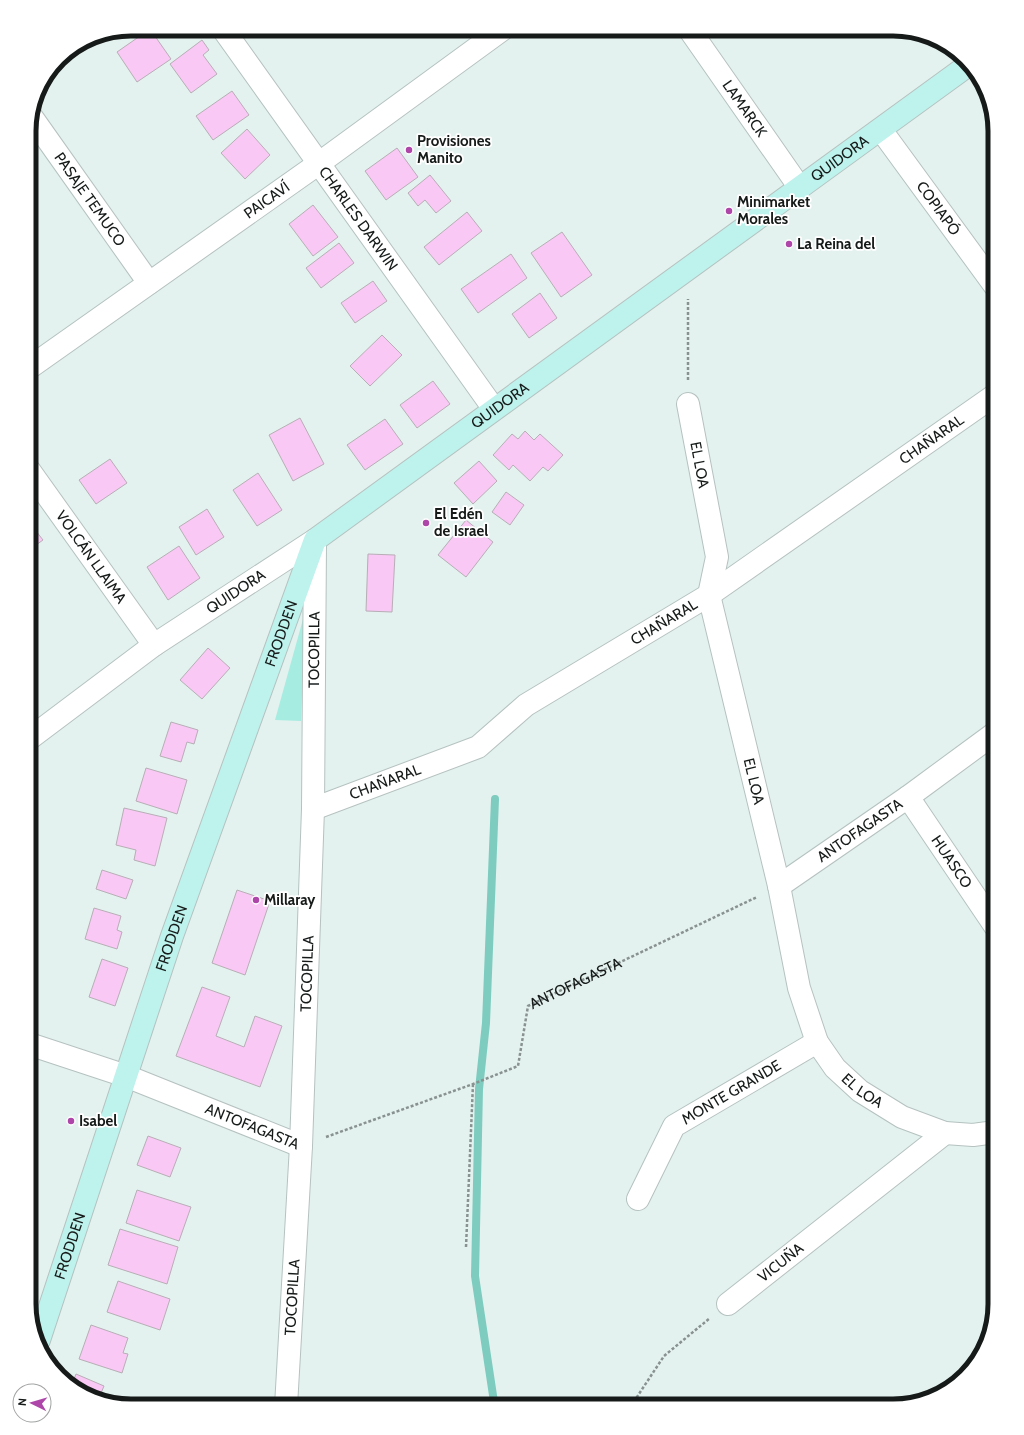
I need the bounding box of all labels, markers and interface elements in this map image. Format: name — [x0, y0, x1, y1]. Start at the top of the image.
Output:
street label: LAMARCK — [719, 77, 771, 141]
street label: QUIDORA — [807, 131, 873, 186]
place label: Provisiones Manito — [417, 132, 491, 167]
marker: Provisiones Manito — [404, 145, 414, 155]
street label: PASAJE TEMUCO — [51, 149, 129, 250]
street label: CHARLES DARWIN — [315, 163, 402, 274]
street label: PAICAVÍ — [240, 177, 293, 222]
street label: COPIAPÓ — [913, 178, 965, 239]
place label: Minimarket Morales — [737, 193, 810, 228]
marker: Minimarket Morales — [724, 206, 734, 216]
place label: La Reina del — [797, 235, 875, 253]
marker: La Reina del — [784, 239, 794, 249]
street label: QUIDORA — [468, 378, 533, 433]
street label: CHAÑARAL — [896, 410, 968, 468]
street label: EL LOA — [686, 440, 713, 490]
place label: El Edén de Israel — [434, 505, 488, 540]
street label: VOLCÁN LLAIMA — [52, 507, 131, 608]
marker: El Edén de Israel — [421, 518, 431, 528]
street label: QUIDORA — [203, 565, 269, 618]
street label: CHAÑARAL — [627, 595, 701, 649]
street label: FRODDEN — [261, 598, 301, 669]
street label: TOCOPILLA — [305, 611, 323, 688]
street label: EL LOA — [740, 756, 768, 807]
street label: CHAÑARAL — [347, 760, 424, 803]
street label: ANTOFAGASTA — [814, 794, 906, 866]
street label: HUASCO — [927, 832, 976, 892]
place label: Millaray — [264, 891, 316, 909]
marker: Millaray — [251, 895, 261, 905]
street label: FRODDEN — [152, 903, 191, 974]
street label: TOCOPILLA — [297, 934, 318, 1012]
street label: ANTOFAGASTA — [526, 954, 625, 1013]
street label: MONTE GRANDE — [679, 1056, 784, 1128]
street label: EL LOA — [838, 1070, 887, 1112]
street label: ANTOFAGASTA — [203, 1100, 302, 1154]
place label: Isabel — [79, 1112, 117, 1130]
marker: Isabel — [66, 1116, 76, 1126]
street label: FRODDEN — [51, 1210, 89, 1282]
street label: VICUÑA — [754, 1239, 808, 1286]
street label: TOCOPILLA — [281, 1258, 304, 1336]
north arrow — [12, 1383, 52, 1423]
text: N — [15, 1398, 29, 1407]

